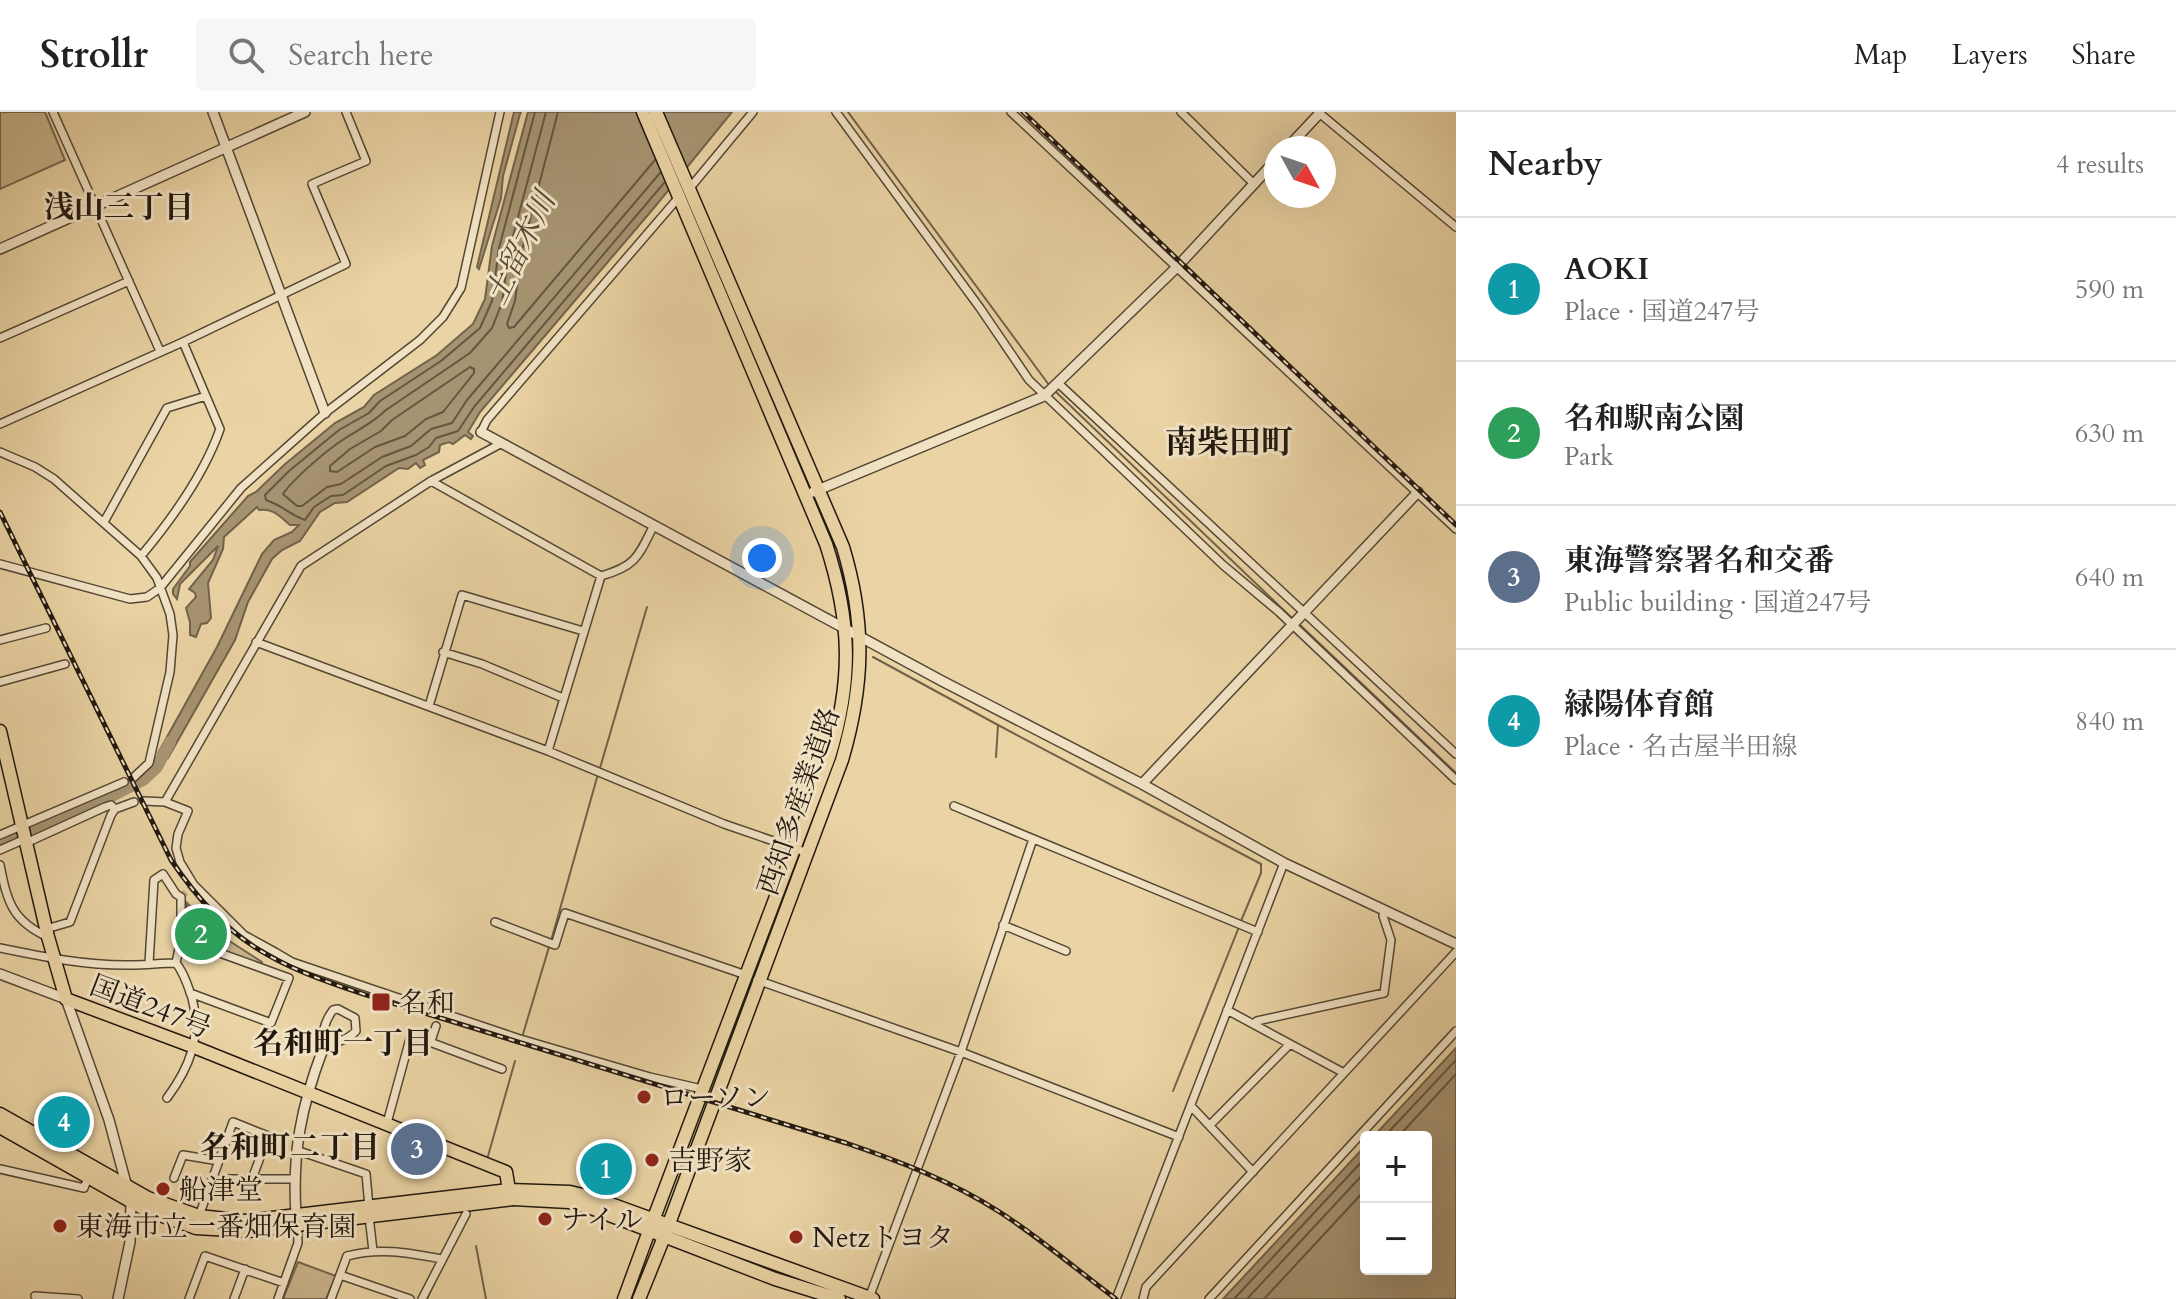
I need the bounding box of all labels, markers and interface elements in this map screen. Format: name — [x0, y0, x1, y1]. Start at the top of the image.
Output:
search box — [196, 19, 756, 91]
text: Strollr — [40, 29, 148, 81]
icon: search — [224, 33, 268, 77]
text: Search here — [288, 35, 434, 76]
text: Map — [1854, 36, 1907, 74]
text: Layers — [1951, 36, 2028, 74]
text: Share — [2072, 36, 2136, 74]
north arrow — [1264, 136, 1336, 208]
text: Nearby — [1488, 141, 1603, 187]
text: 4 results — [2056, 147, 2144, 182]
water label: 土留木川 — [476, 183, 566, 311]
district label: 浅山三丁目 — [44, 187, 194, 228]
text: AOKI — [1564, 249, 1649, 290]
text: 1 — [1507, 272, 1521, 307]
text: 590 m — [2075, 272, 2144, 307]
text: Place · 国道247号 — [1564, 294, 1759, 329]
text: 名和駅南公園 — [1564, 398, 1744, 439]
text: 2 — [1507, 416, 1521, 451]
text: 630 m — [2075, 416, 2144, 451]
district label: 南柴田町 — [1165, 421, 1293, 465]
text: Park — [1564, 439, 1614, 474]
your location — [742, 538, 782, 578]
text: 東海警察署名和交番 — [1564, 540, 1834, 581]
text: 3 — [1507, 560, 1521, 595]
text: 640 m — [2075, 560, 2144, 595]
text: Public building · 国道247号 — [1564, 585, 1872, 620]
text: 緑陽体育館 — [1564, 684, 1714, 725]
street label: 西知多産業道路 — [749, 702, 849, 900]
text: 4 — [1507, 704, 1521, 739]
text: 840 m — [2075, 704, 2144, 739]
text: Place · 名古屋半田線 — [1564, 729, 1797, 764]
pin: 2 — [175, 904, 227, 964]
street label: 国道247号 — [85, 966, 217, 1047]
place label: 名和 — [399, 984, 455, 1022]
marker: 名和 — [370, 991, 392, 1013]
district label: 名和町一丁目 — [253, 1023, 433, 1064]
place label: ローソン — [660, 1079, 771, 1117]
marker: ローソン — [635, 1088, 653, 1106]
pin: 4 — [38, 1092, 90, 1152]
pin: 3 — [391, 1119, 443, 1179]
district label: 名和町二丁目 — [200, 1127, 380, 1168]
map controls — [1360, 1131, 1432, 1275]
button: + — [1360, 1131, 1432, 1203]
pin: 1 — [580, 1139, 632, 1199]
place label: 吉野家 — [668, 1142, 752, 1180]
marker: 吉野家 — [643, 1151, 661, 1169]
place label: 船津堂 — [179, 1171, 263, 1209]
marker: 船津堂 — [154, 1180, 172, 1198]
place label: ナイル — [561, 1201, 643, 1239]
button: − — [1360, 1203, 1432, 1275]
place label: 東海市立一番畑保育園 — [76, 1208, 356, 1246]
marker: ナイル — [536, 1210, 554, 1228]
marker: 東海市立一番畑保育園 — [51, 1217, 69, 1235]
place label: Netzトヨタ — [812, 1219, 954, 1257]
marker: Netzトヨタ — [787, 1228, 805, 1246]

